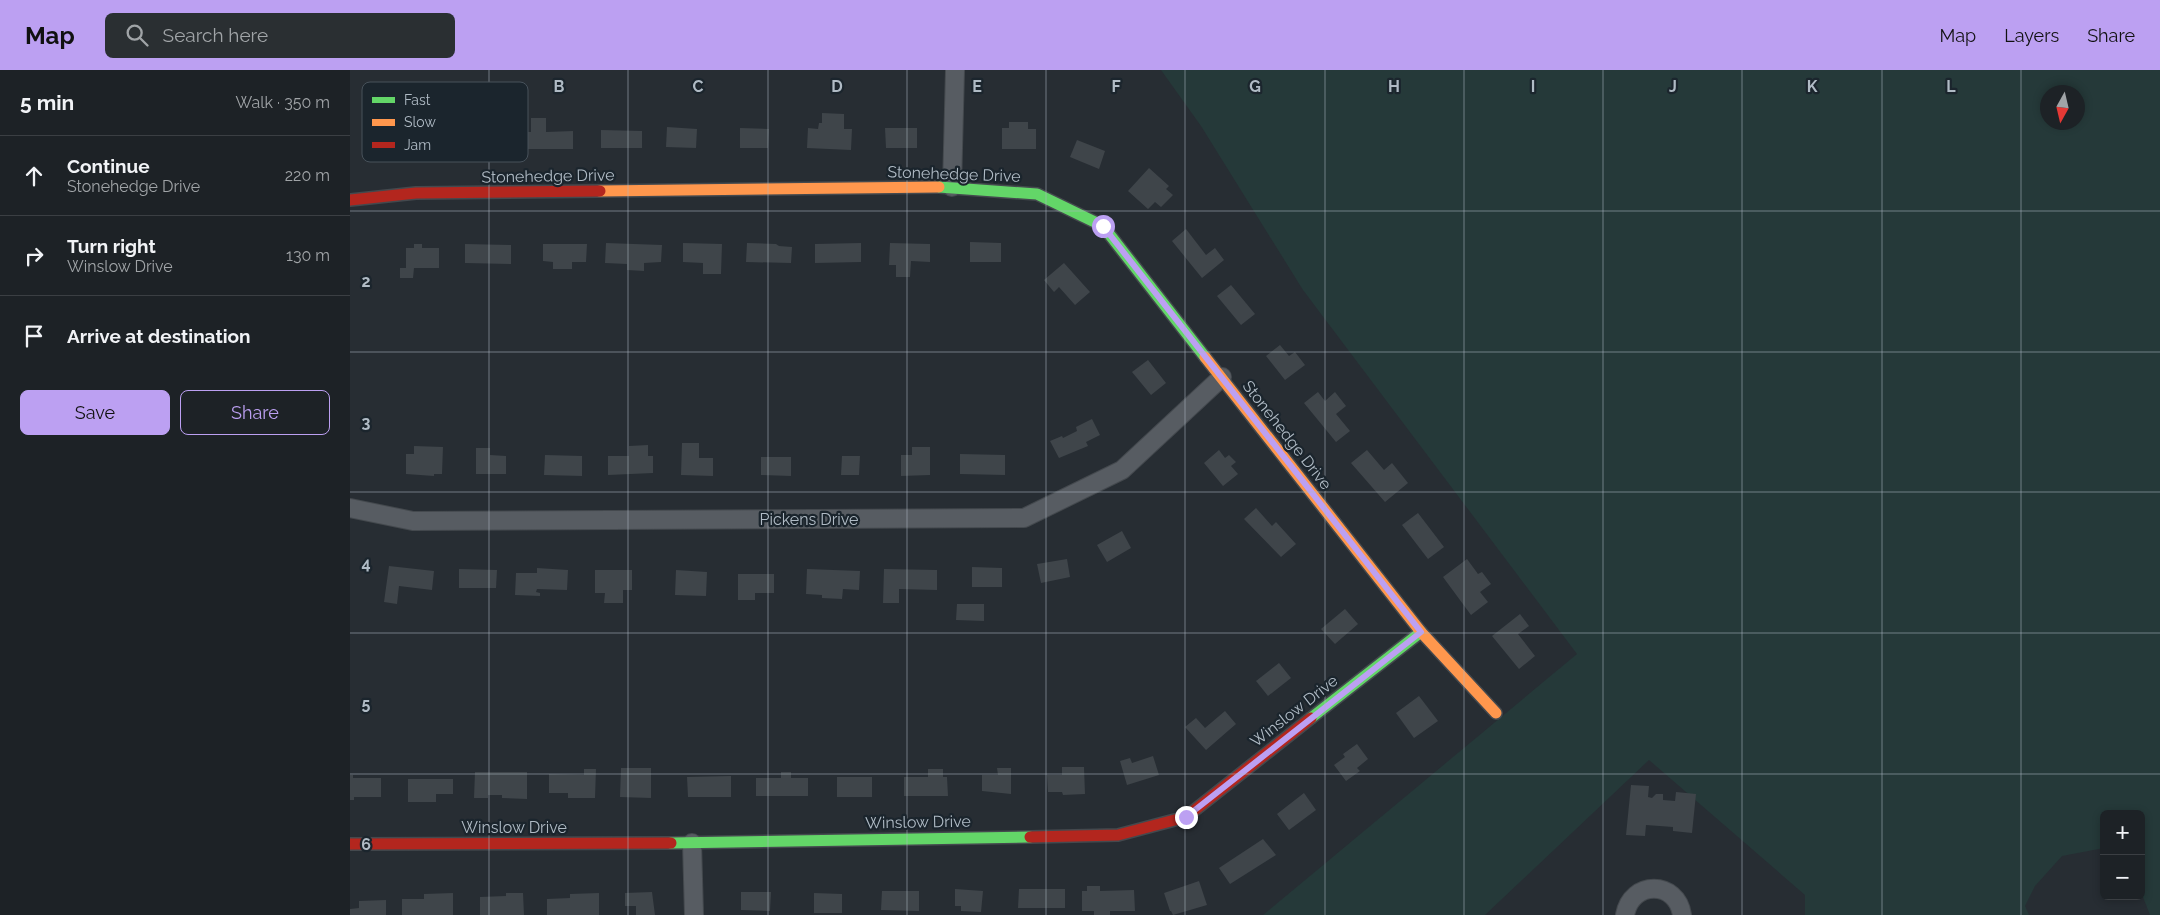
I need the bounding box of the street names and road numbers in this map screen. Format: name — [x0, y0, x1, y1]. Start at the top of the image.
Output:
street label: Stonehedge Drive — [887, 162, 1021, 186]
street label: Stonehedge Drive — [481, 165, 615, 187]
street label: Stonehedge Drive — [1238, 377, 1336, 493]
street label: Pickens Drive — [760, 510, 858, 529]
street label: Winslow Drive — [1247, 671, 1341, 751]
street label: Winslow Drive — [865, 812, 971, 832]
street label: Winslow Drive — [461, 818, 567, 837]

